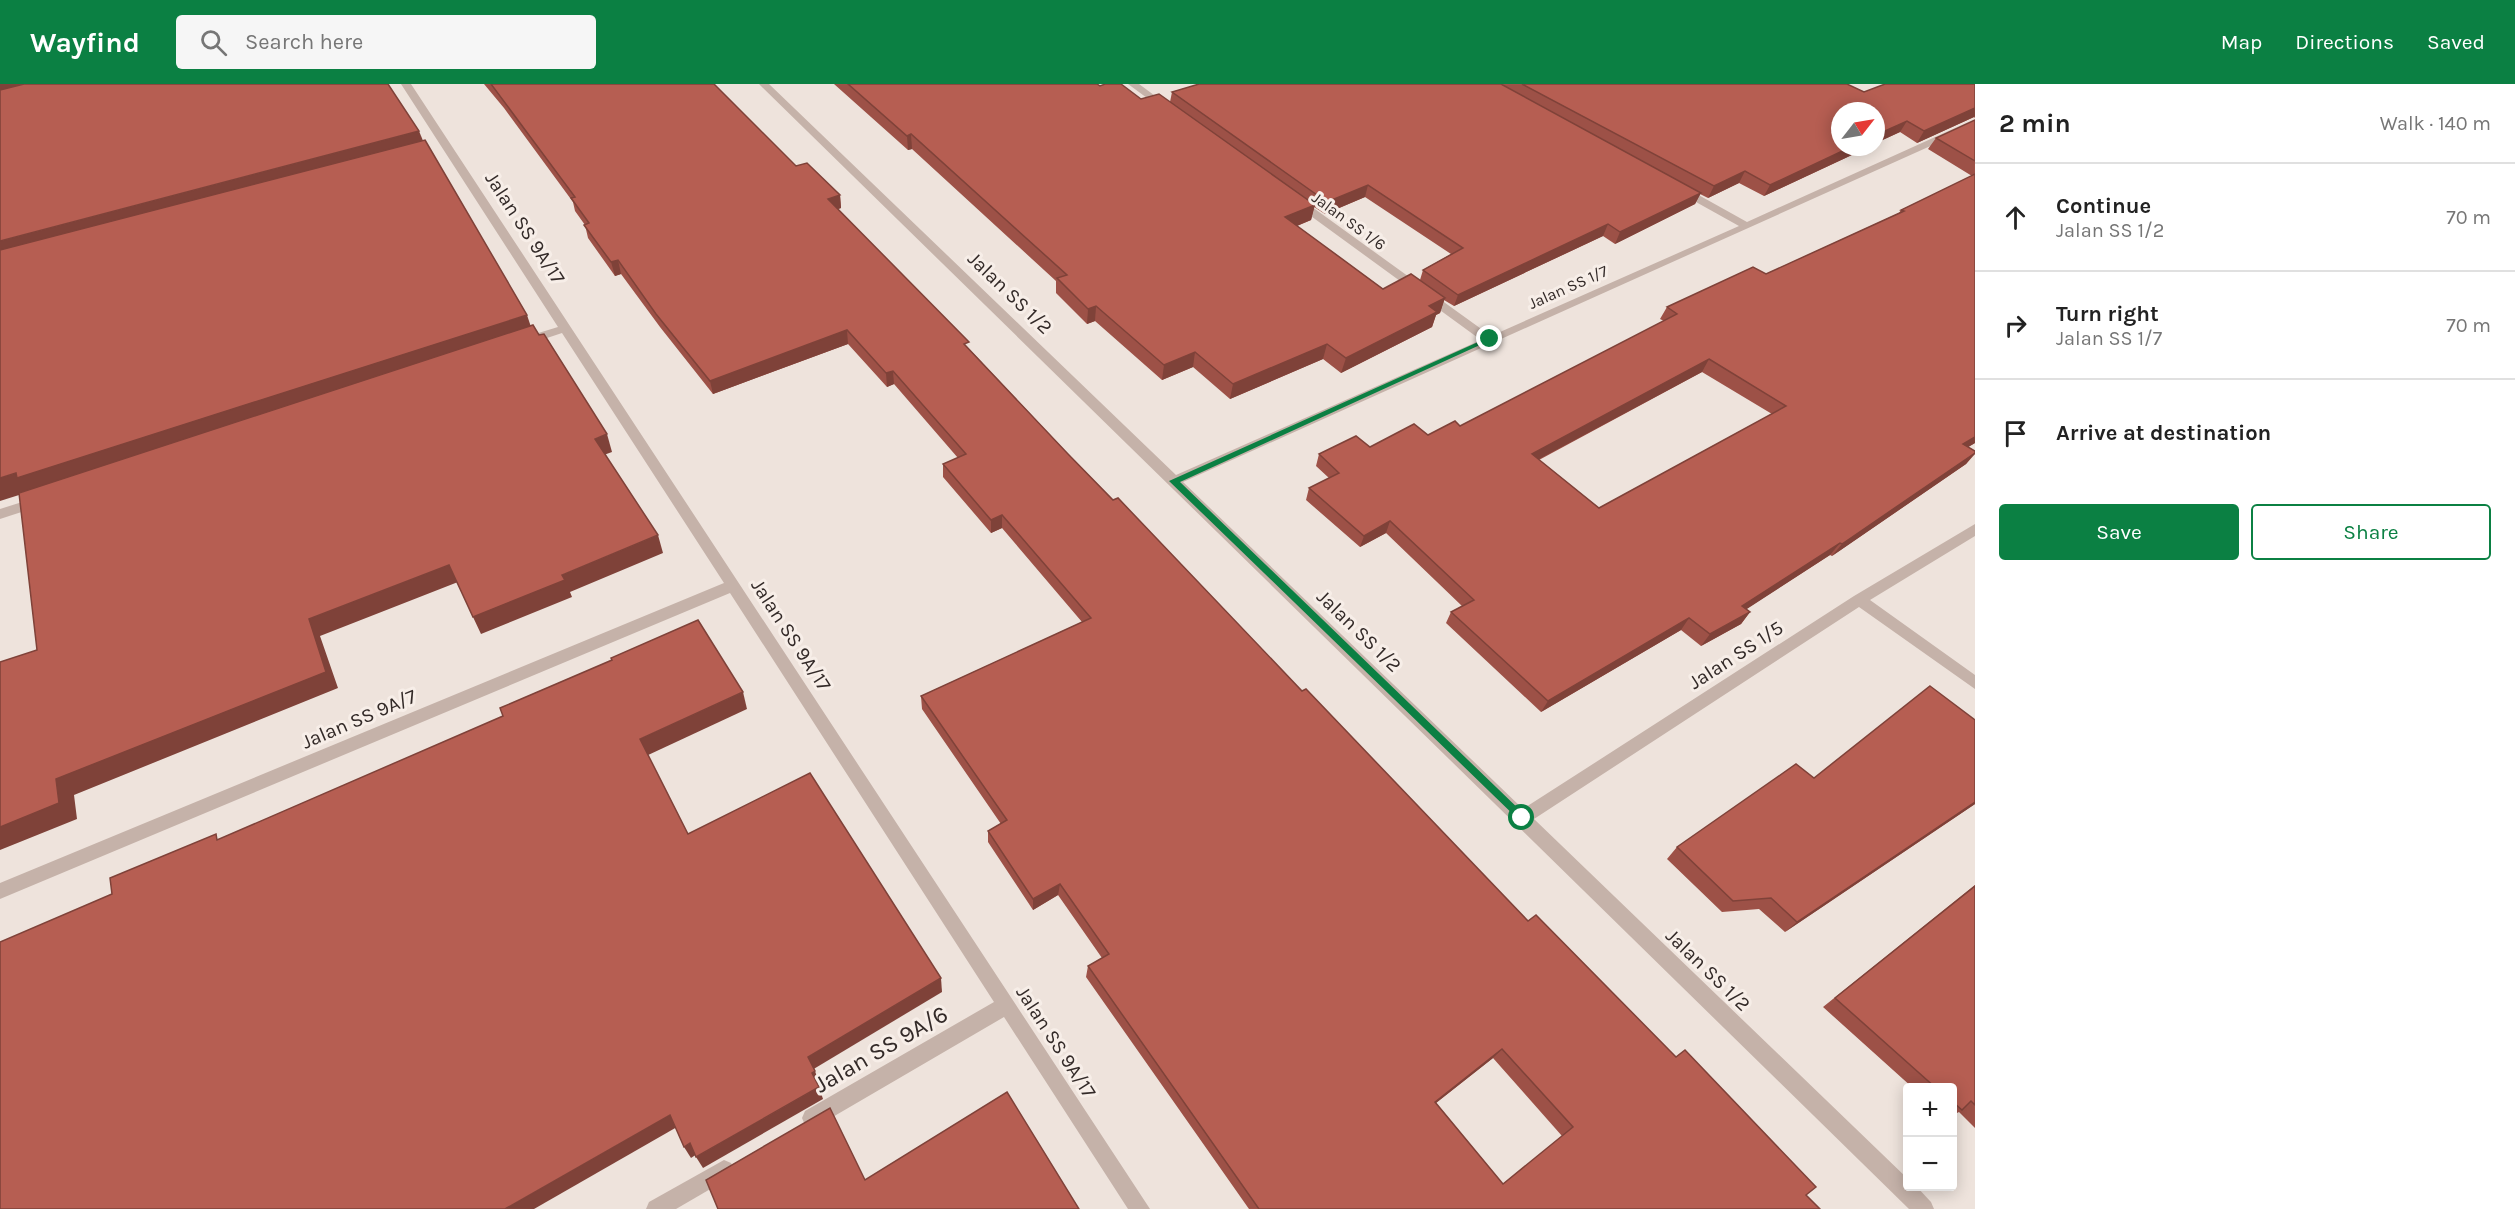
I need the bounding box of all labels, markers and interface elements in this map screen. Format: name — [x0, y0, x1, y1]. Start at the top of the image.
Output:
search box — [176, 15, 596, 69]
text: Wayfind — [30, 26, 140, 59]
icon: search — [197, 26, 230, 59]
text: Search here — [245, 29, 363, 55]
text: Map — [2221, 30, 2262, 54]
text: Directions — [2295, 30, 2394, 54]
text: Saved — [2427, 30, 2485, 54]
north arrow — [1831, 102, 1885, 156]
text: 2 min — [1999, 108, 2071, 139]
text: Walk · 140 m — [2380, 112, 2491, 135]
street label: Jalan SS 9A/17 — [480, 168, 570, 289]
street label: Jalan SS 1/6 — [1308, 188, 1390, 254]
text: Continue — [2056, 193, 2151, 219]
icon: ahead — [1999, 201, 2032, 234]
text: 70 m — [2446, 206, 2491, 229]
text: Jalan SS 1/2 — [2056, 219, 2164, 242]
street label: Jalan SS 1/2 — [963, 247, 1057, 339]
street label: Jalan SS 1/7 — [1525, 261, 1611, 313]
text: Turn right — [2056, 301, 2159, 327]
icon: right — [1999, 309, 2032, 342]
text: 70 m — [2446, 314, 2491, 337]
route end — [1476, 325, 1502, 351]
text: Jalan SS 1/7 — [2056, 327, 2162, 350]
icon: arrive — [1999, 417, 2032, 450]
text: Arrive at destination — [2056, 420, 2271, 446]
button: Save — [1999, 504, 2239, 560]
button: Share — [2251, 504, 2491, 560]
street label: Jalan SS 9A/17 — [746, 575, 836, 696]
street label: Jalan SS 1/2 — [1312, 585, 1406, 677]
street label: Jalan SS 1/5 — [1684, 616, 1788, 694]
street label: Jalan SS 9A/7 — [298, 684, 420, 754]
route start — [1508, 804, 1534, 830]
street label: Jalan SS 1/2 — [1661, 924, 1755, 1016]
street label: Jalan SS 9A/17 — [1011, 982, 1101, 1103]
street label: Jalan SS 9A/6 — [809, 999, 953, 1099]
map controls — [1903, 1083, 1957, 1191]
button: + — [1903, 1083, 1957, 1137]
button: − — [1903, 1137, 1957, 1191]

